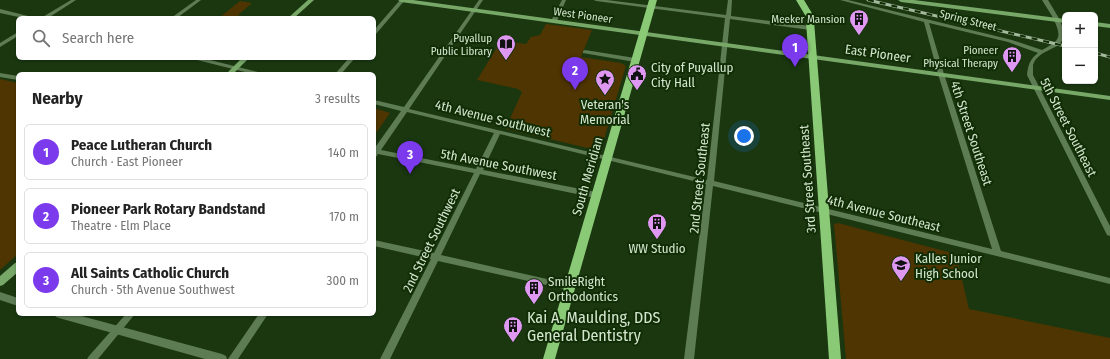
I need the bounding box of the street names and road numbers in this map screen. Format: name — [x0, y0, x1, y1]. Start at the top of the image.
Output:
street label: West Pioneer — [553, 5, 613, 26]
street label: Spring Street — [938, 7, 998, 34]
street label: East Pioneer — [844, 41, 912, 66]
street label: 5th Street Southeast — [1037, 75, 1100, 180]
street label: 4th Street Southeast — [948, 79, 996, 188]
street label: 4th Avenue Southwest — [434, 97, 553, 140]
street label: 2nd Street Southeast — [686, 121, 713, 234]
street label: 3rd Street Southeast — [796, 124, 819, 234]
street label: South Meridian — [569, 135, 606, 217]
street label: 5th Avenue Southwest — [440, 146, 559, 183]
street label: 2nd Street Southwest — [400, 185, 463, 295]
street label: 4th Avenue Southeast — [826, 192, 943, 235]

